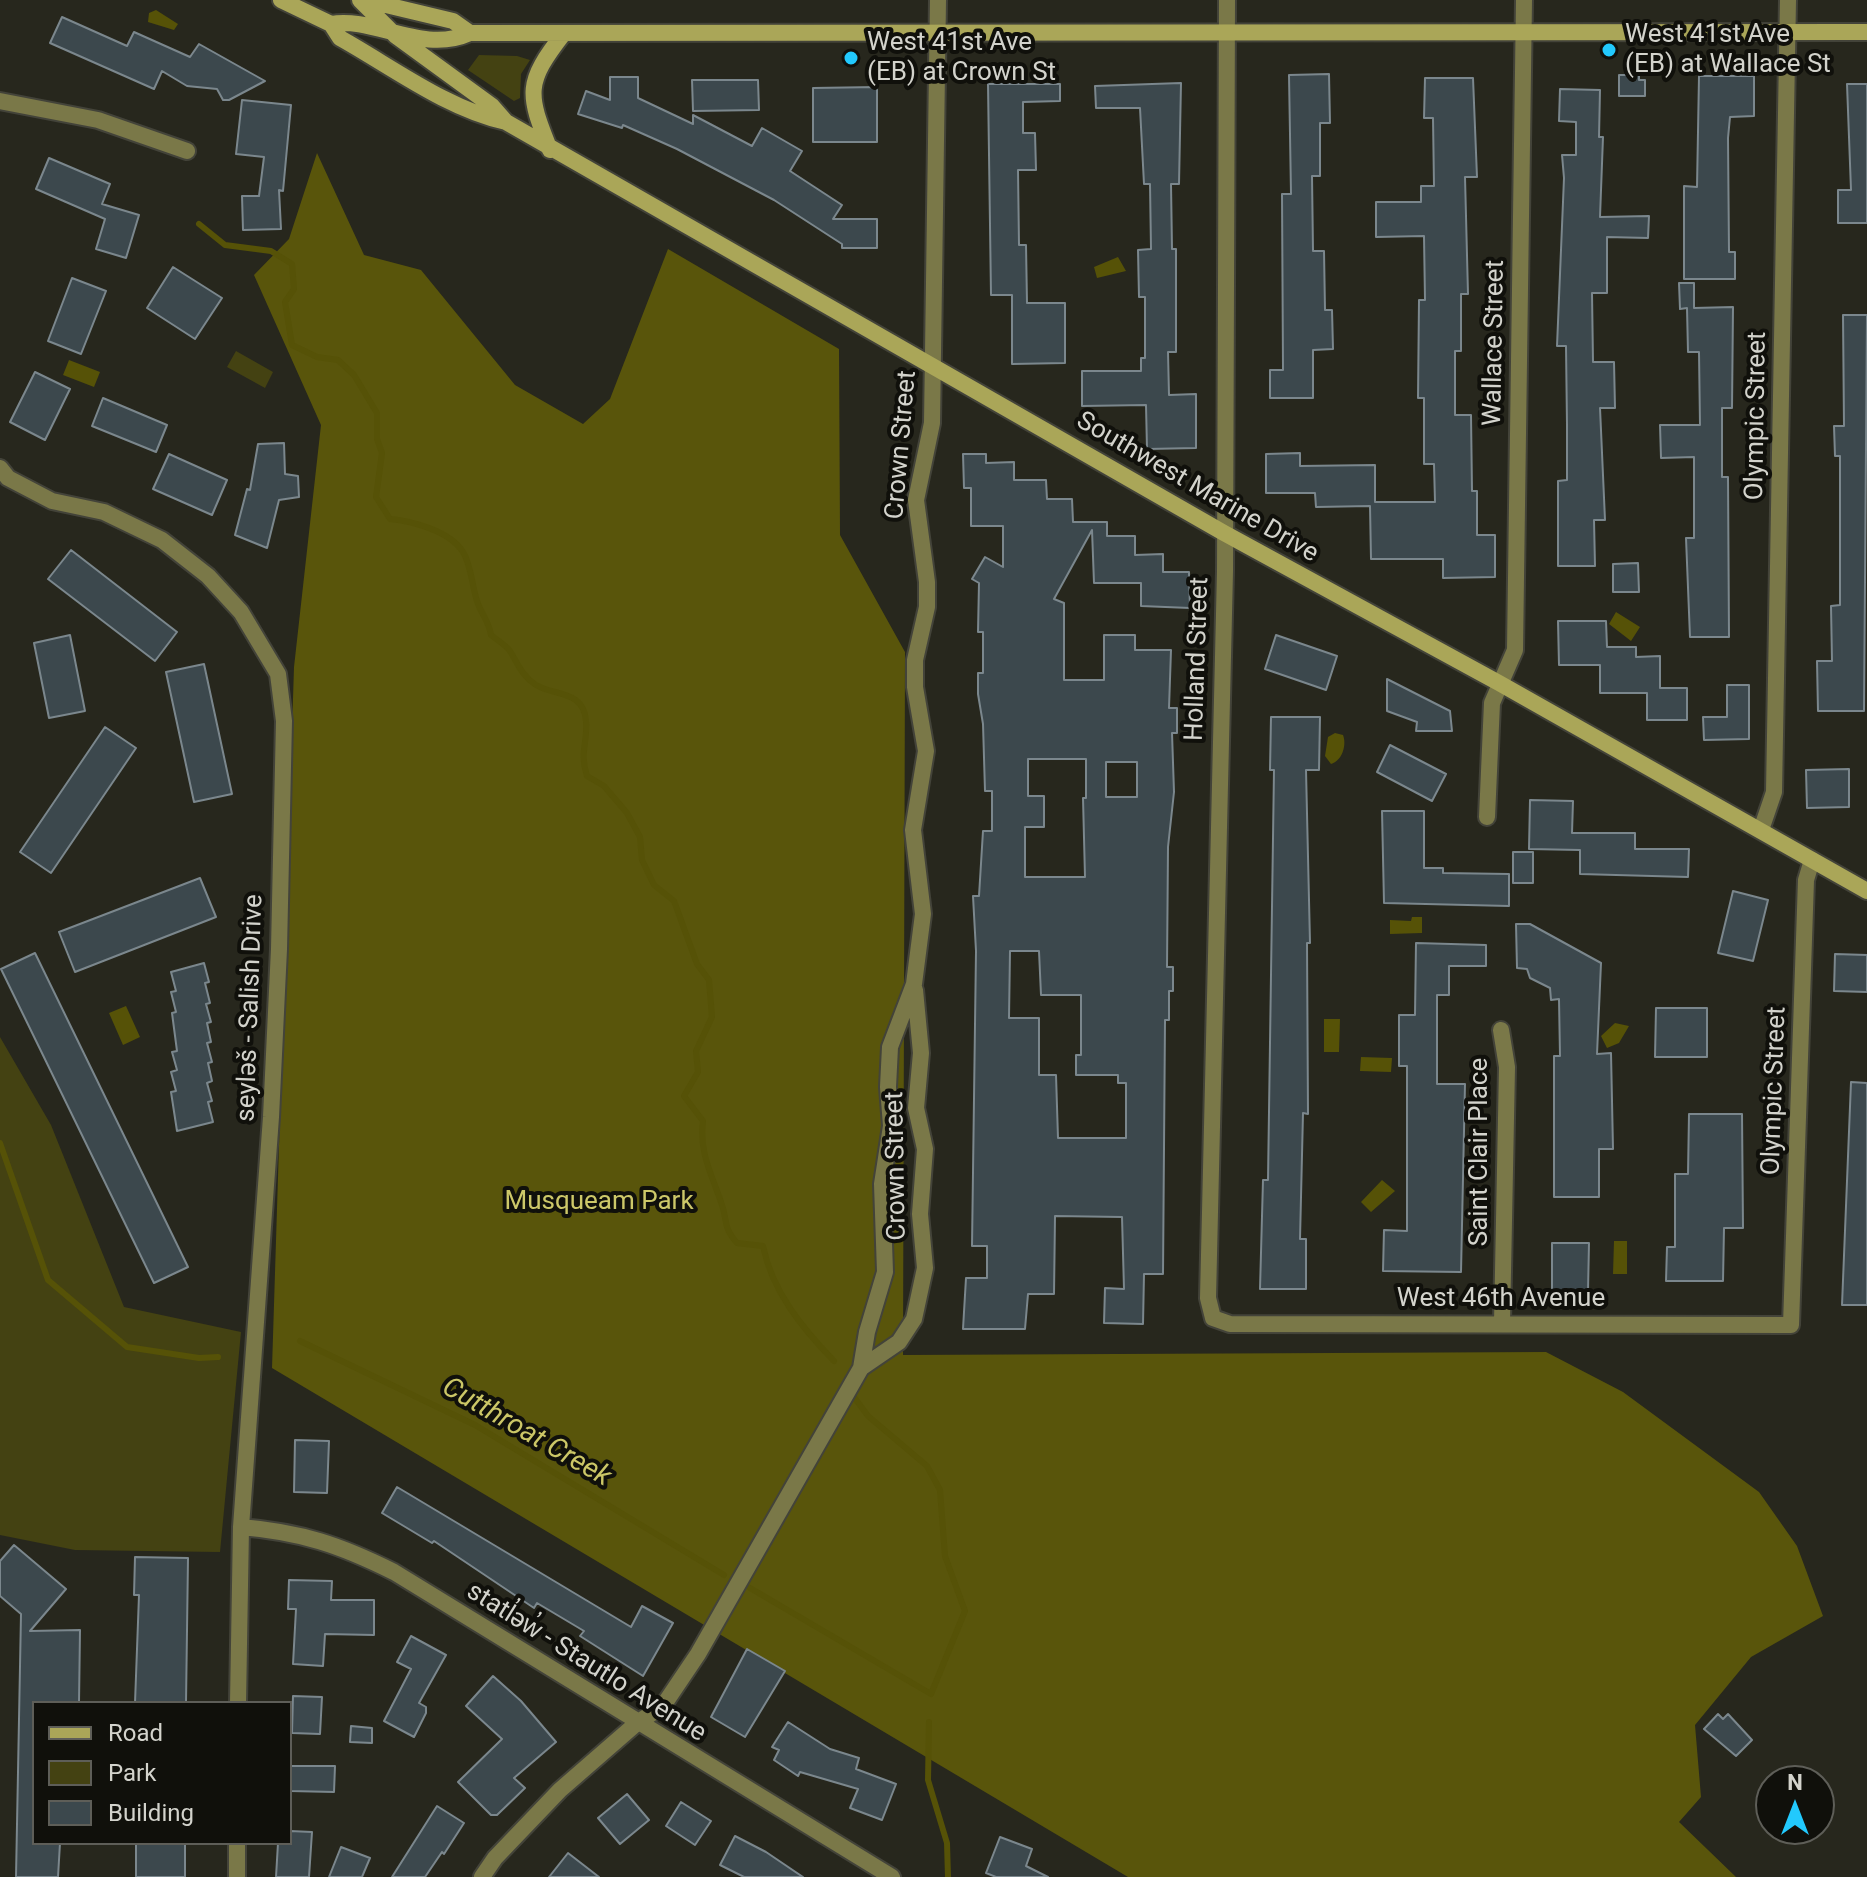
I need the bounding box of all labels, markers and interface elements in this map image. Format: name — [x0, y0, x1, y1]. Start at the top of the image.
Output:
place label: West 41st Ave (EB) at Wallace St — [1625, 19, 1831, 80]
place label: West 41st Ave (EB) at Crown St — [867, 27, 1056, 88]
marker: West 41st Ave (EB) at Wallace St — [1600, 41, 1618, 59]
marker: West 41st Ave (EB) at Crown St — [842, 49, 860, 67]
street label: Wallace Street — [1478, 260, 1512, 426]
street label: Olympic Street — [1740, 331, 1774, 501]
street label: Crown Street — [880, 369, 924, 521]
street label: Southwest Marine Drive — [1071, 406, 1323, 570]
street label: Holland Street — [1180, 576, 1216, 742]
street label: seyləš - Salish Drive — [231, 894, 271, 1122]
street label: Olympic Street — [1756, 1006, 1794, 1176]
street label: Saint Clair Place — [1464, 1058, 1496, 1246]
street label: Crown Street — [880, 1091, 914, 1241]
park label: Musqueam Park — [504, 1186, 694, 1218]
street label: West 46th Avenue — [1397, 1283, 1605, 1315]
water label: Cutthroat Creek — [436, 1371, 616, 1495]
street label: statl̓əw̓ - Stautlo Avenue — [461, 1577, 711, 1749]
legend — [32, 1701, 292, 1845]
text: Road — [108, 1719, 163, 1747]
text: Park — [108, 1759, 156, 1787]
north arrow — [1755, 1765, 1835, 1845]
text: N — [1787, 1770, 1803, 1795]
text: Building — [108, 1799, 194, 1827]

